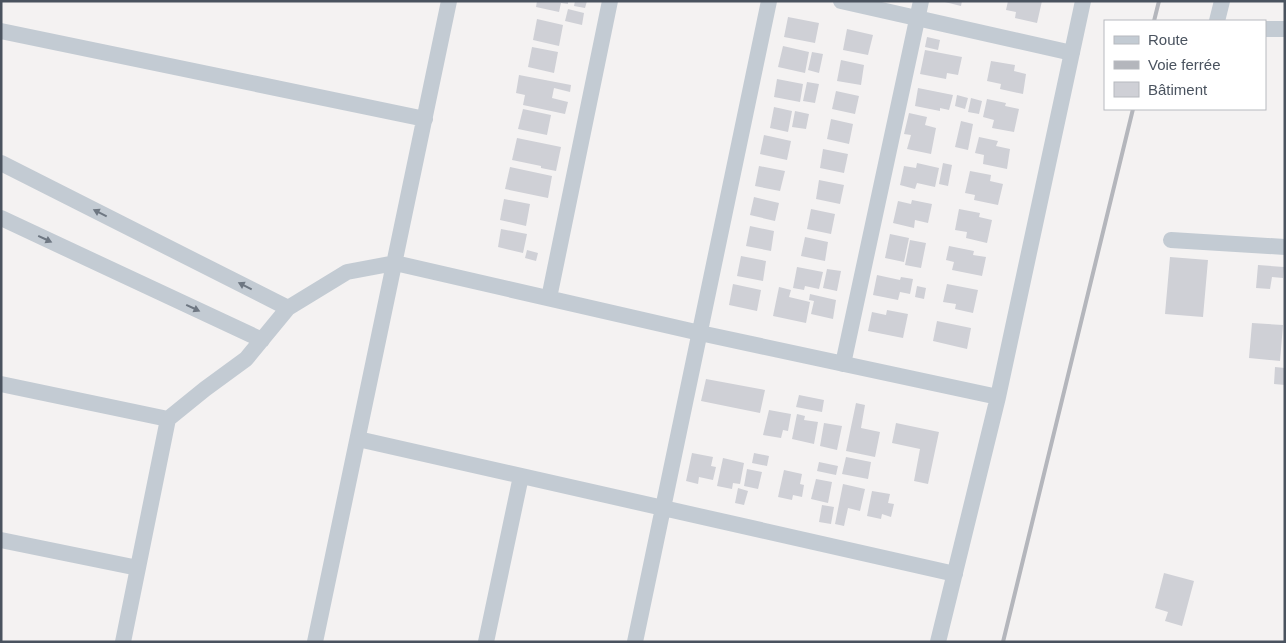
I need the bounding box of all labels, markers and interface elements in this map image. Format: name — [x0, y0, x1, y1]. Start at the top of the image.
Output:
legend — [1104, 20, 1266, 110]
text: Route — [1148, 31, 1188, 48]
text: Voie ferrée — [1148, 56, 1221, 73]
text: Bâtiment — [1148, 81, 1208, 98]
one-way arrow — [93, 209, 107, 217]
one-way arrow — [38, 235, 52, 243]
one-way arrow — [237, 282, 252, 290]
one-way arrow — [186, 304, 200, 312]

